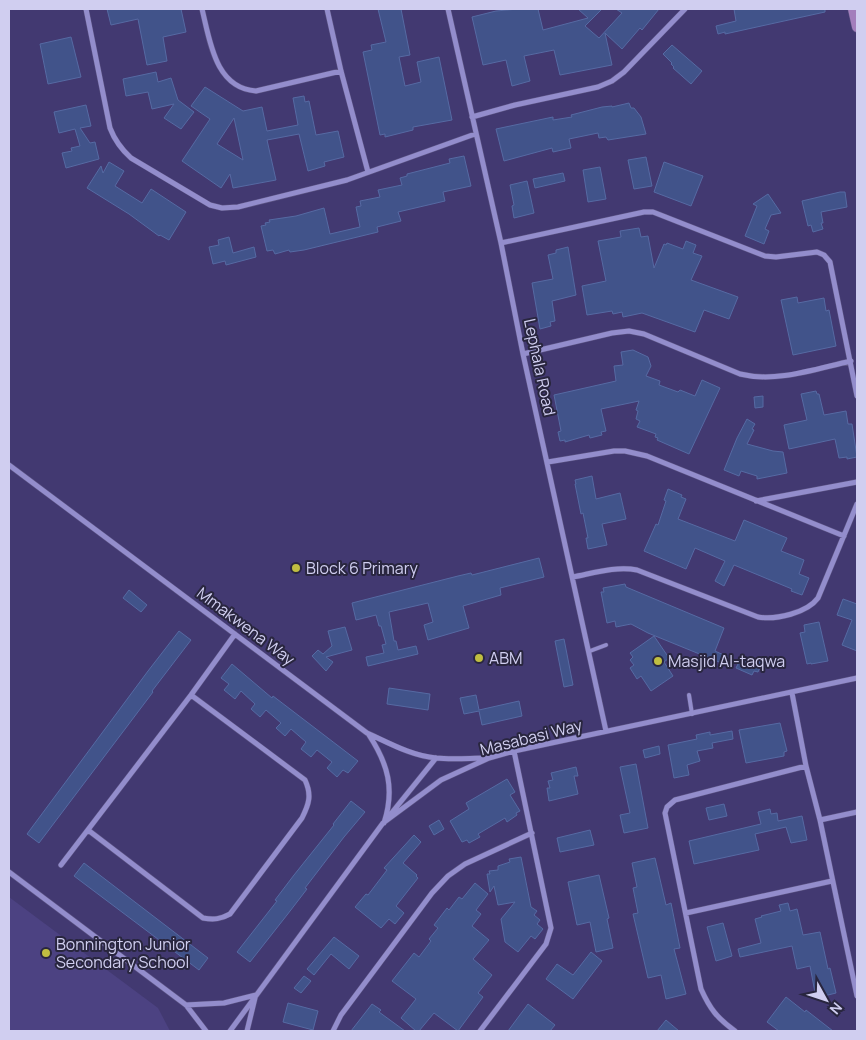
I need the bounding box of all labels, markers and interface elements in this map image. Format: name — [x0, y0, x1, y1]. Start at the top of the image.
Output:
street label: Lephala Road — [519, 316, 561, 418]
place label: Block 6 Primary — [306, 557, 418, 579]
marker: Block 6 Primary — [290, 562, 302, 574]
street label: Mmakwena Way — [192, 582, 300, 671]
place label: ABM — [489, 647, 522, 669]
place label: Masjid Al-taqwa — [668, 650, 785, 672]
marker: ABM — [473, 652, 485, 664]
marker: Masjid Al-taqwa — [652, 655, 664, 667]
street label: Masabasi Way — [478, 714, 585, 760]
place label: Bonnington Junior Secondary School — [56, 933, 191, 973]
marker: Bonnington Junior Secondary School — [40, 947, 52, 959]
north arrow — [801, 975, 851, 1025]
text: N — [826, 999, 847, 1019]

